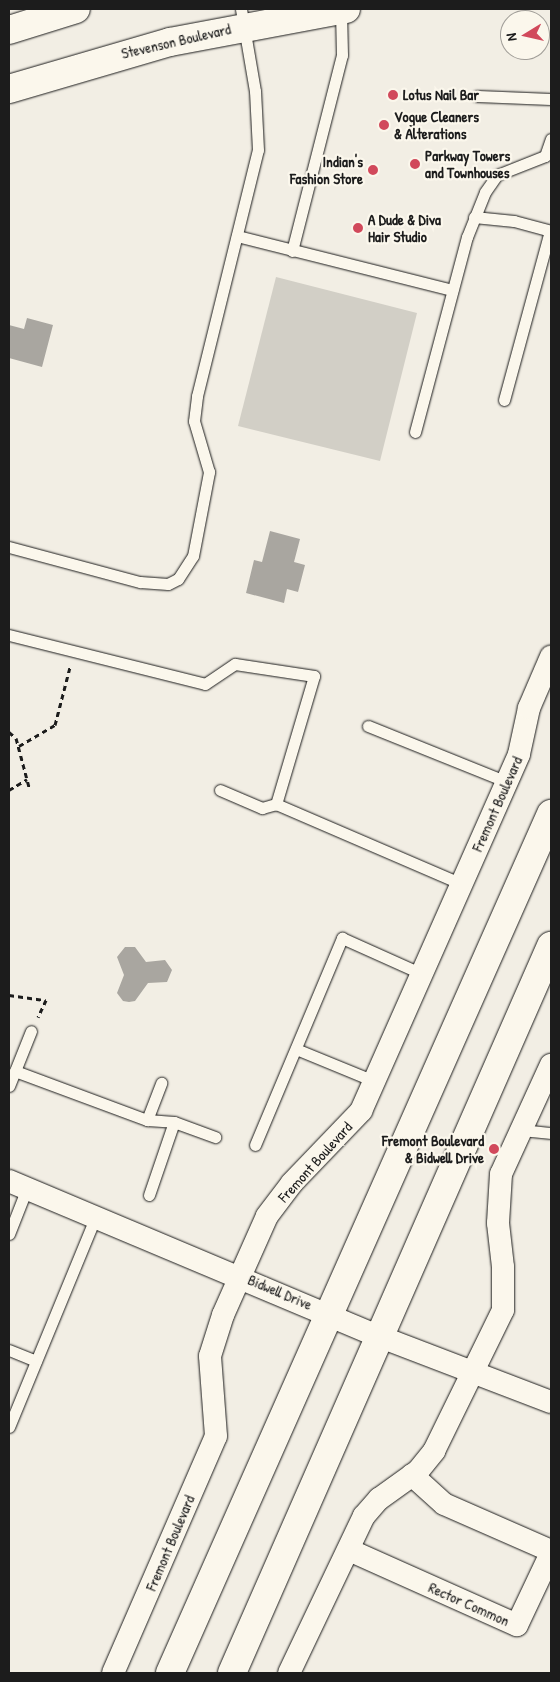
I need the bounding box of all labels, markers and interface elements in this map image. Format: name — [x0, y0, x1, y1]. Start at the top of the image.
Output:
north arrow — [500, 10, 550, 60]
street label: Stevenson Boulevard — [119, 20, 233, 62]
text: N — [501, 32, 521, 42]
place label: Lotus Nail Bar — [403, 86, 479, 104]
marker: Lotus Nail Bar — [387, 89, 399, 101]
place label: Vogue Cleaners & Alterations — [394, 107, 479, 142]
marker: Vogue Cleaners & Alterations — [378, 119, 390, 131]
place label: Parkway Towers and Townhouses — [425, 146, 510, 181]
place label: Indian's Fashion Store — [290, 152, 363, 187]
marker: Parkway Towers and Townhouses — [409, 158, 421, 170]
marker: Indian's Fashion Store — [367, 164, 379, 176]
place label: A Dude & Diva Hair Studio — [368, 210, 441, 245]
marker: A Dude & Diva Hair Studio — [352, 222, 364, 234]
street label: Fremont Boulevard — [468, 754, 526, 854]
street label: Fremont Boulevard — [274, 1118, 356, 1206]
place label: Fremont Boulevard & Bidwell Drive — [382, 1131, 484, 1166]
marker: Fremont Boulevard & Bidwell Drive — [488, 1143, 500, 1155]
street label: Bidwell Drive — [245, 1270, 315, 1314]
street label: Fremont Boulevard — [142, 1492, 198, 1594]
street label: Rector Common — [426, 1578, 512, 1630]

